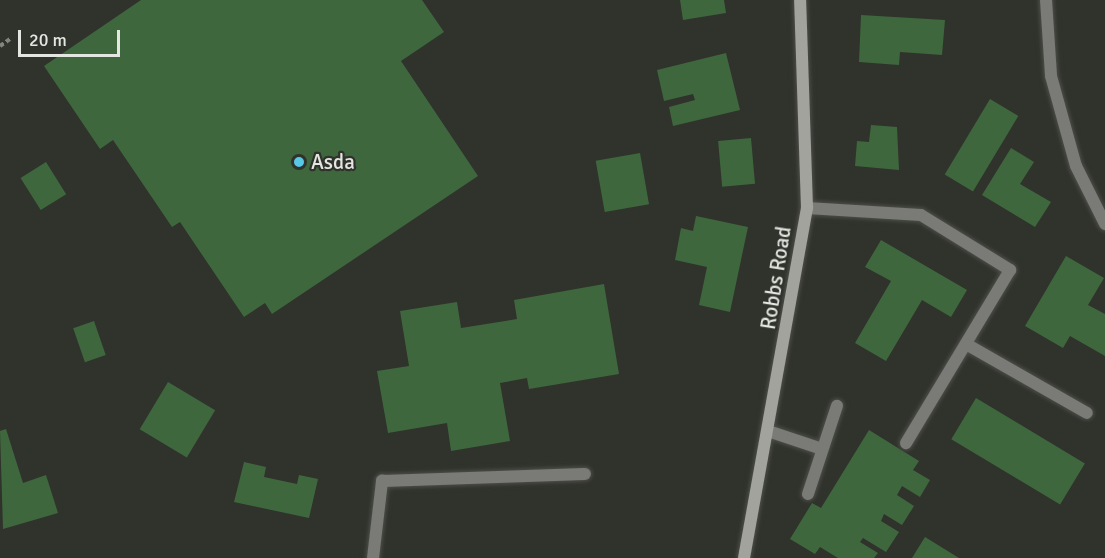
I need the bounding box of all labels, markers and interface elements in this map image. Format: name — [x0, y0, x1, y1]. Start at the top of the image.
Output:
scale bar — [21, 18, 123, 56]
text: 20 m — [29, 29, 67, 51]
place label: Asda — [311, 149, 355, 175]
marker: Asda — [292, 155, 306, 169]
street label: Robbs Road — [755, 225, 797, 331]

